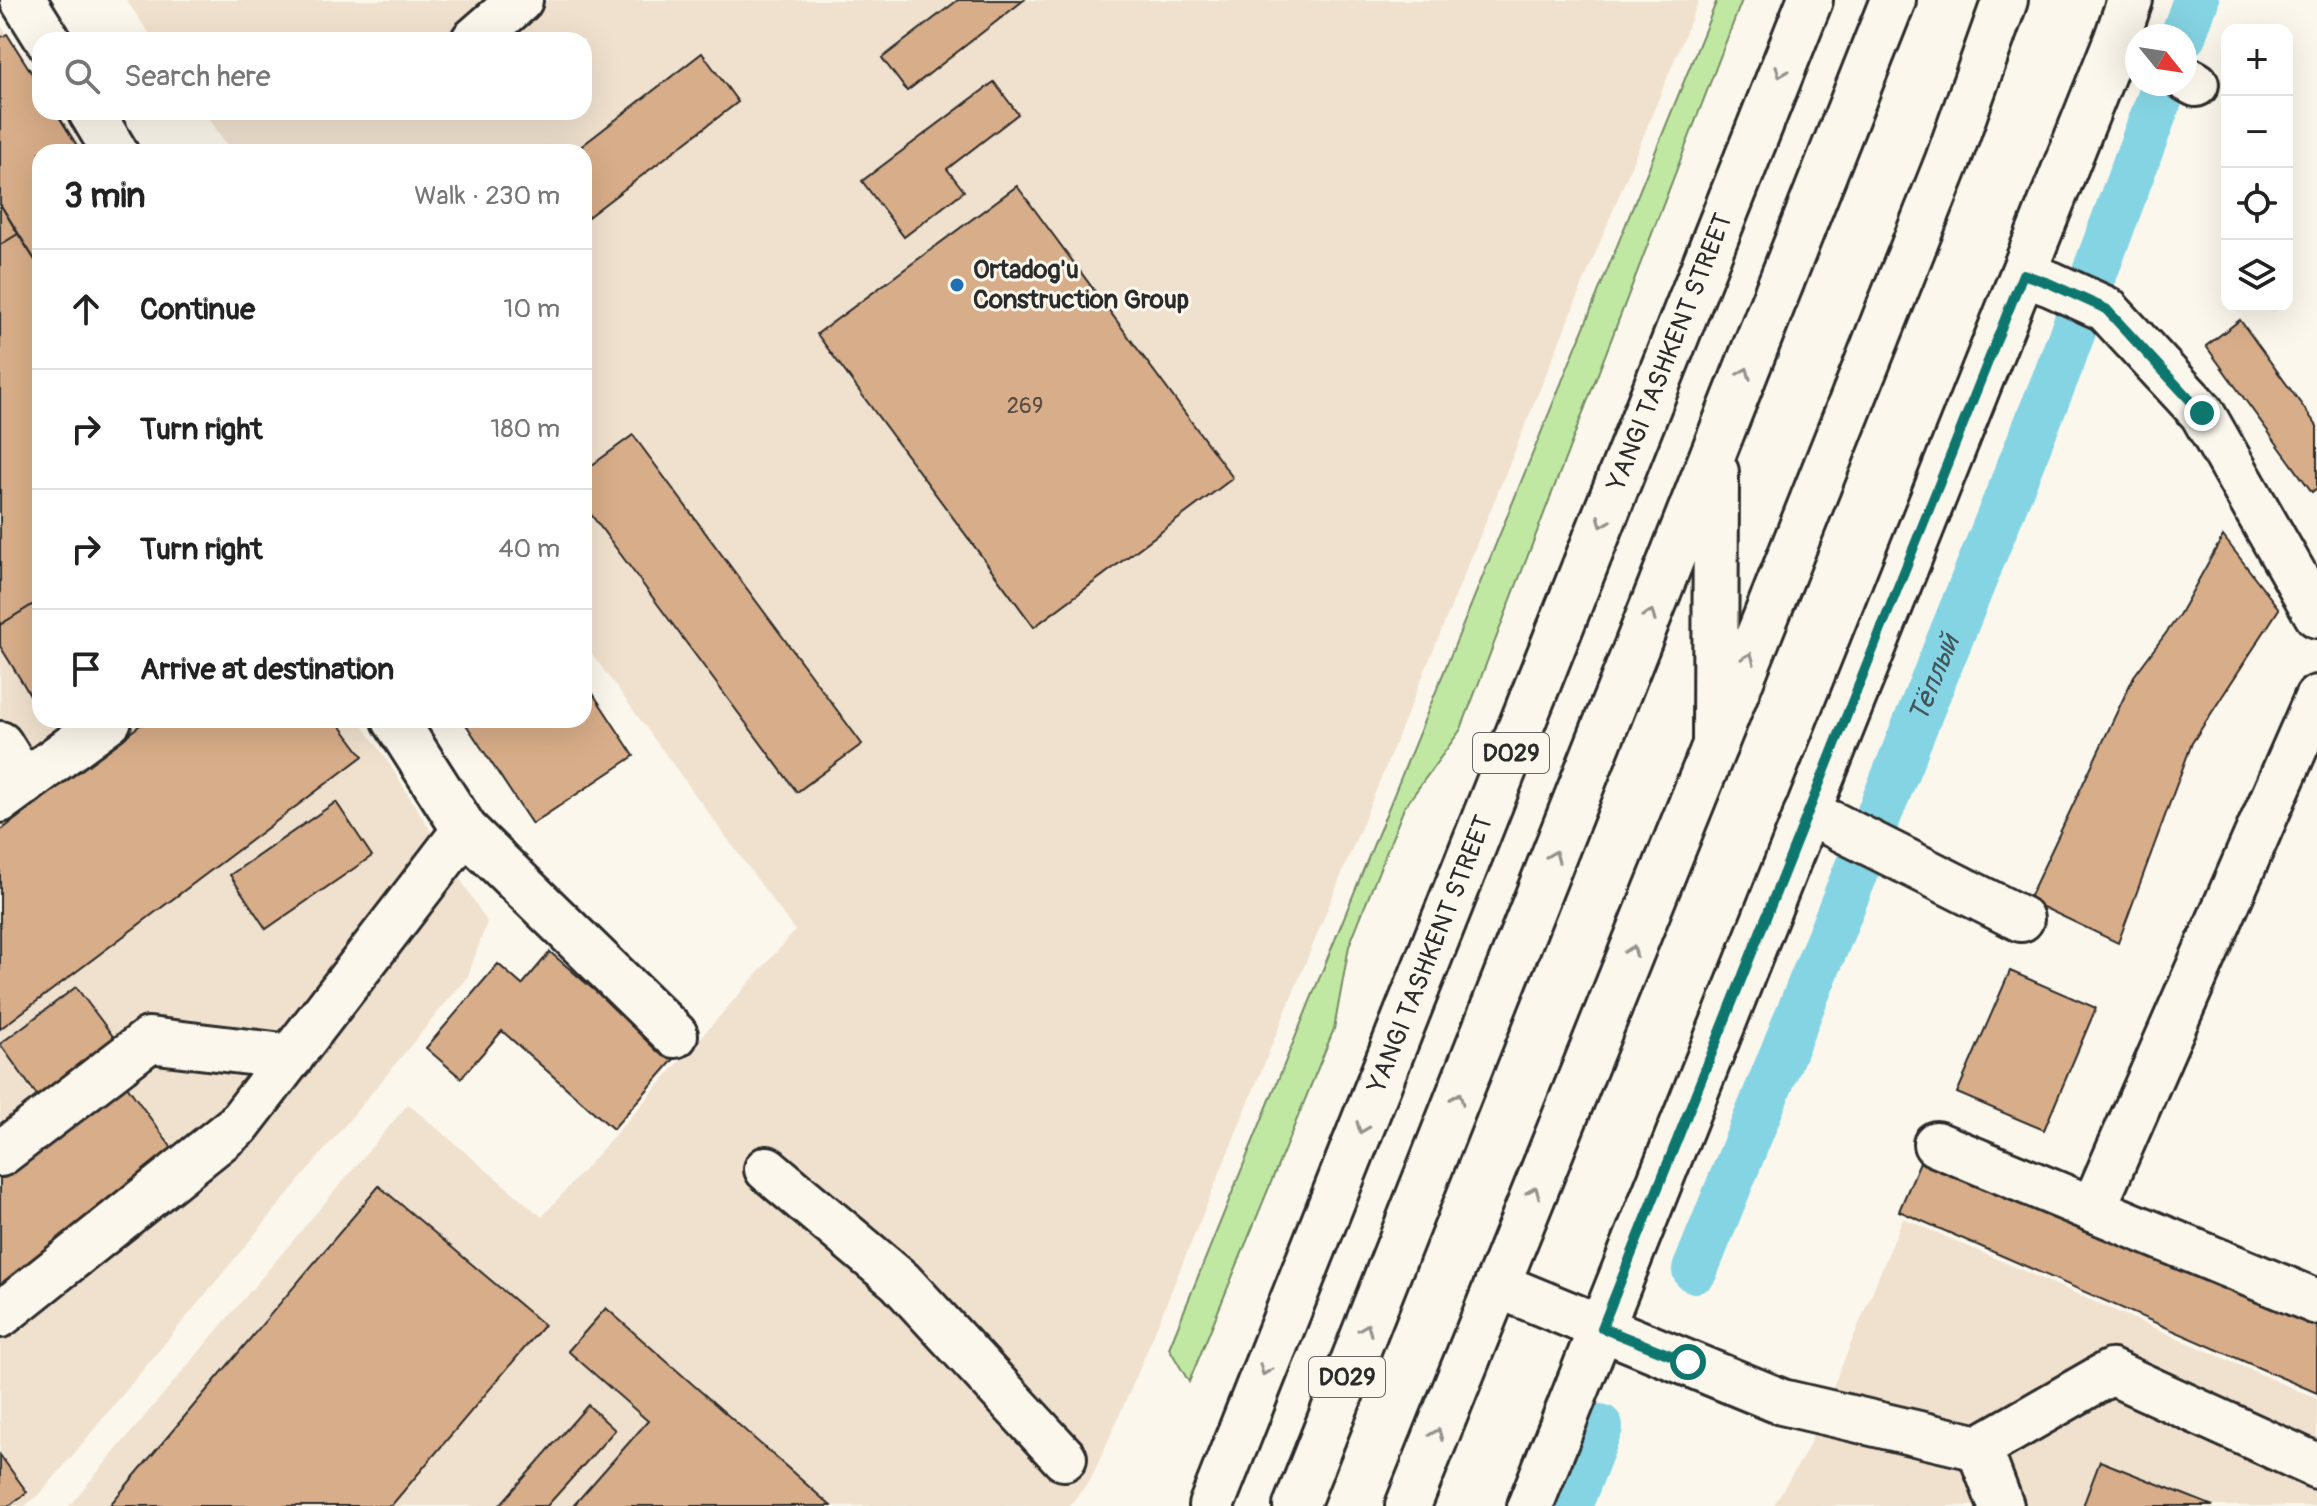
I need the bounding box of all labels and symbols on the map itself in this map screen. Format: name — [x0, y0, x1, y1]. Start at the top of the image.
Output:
north arrow — [2125, 24, 2197, 96]
one-way arrow — [1774, 64, 1791, 78]
street label: YANGI TASHKENT STREET — [1600, 209, 1740, 496]
place label: Ortadog'u Construction Group — [973, 254, 1189, 316]
marker: Ortadog'u Construction Group — [948, 276, 966, 294]
one-way arrow — [1736, 367, 1752, 381]
house number: 269 — [1007, 392, 1043, 420]
route end — [2184, 395, 2220, 431]
one-way arrow — [1596, 514, 1612, 528]
one-way arrow — [1640, 609, 1656, 623]
water label: Тёплый — [1901, 627, 1968, 727]
one-way arrow — [1740, 652, 1756, 666]
road number: D029 — [1473, 733, 1549, 773]
street label: YANGI TASHKENT STREET — [1361, 811, 1500, 1098]
one-way arrow — [1544, 850, 1560, 864]
one-way arrow — [1622, 945, 1638, 959]
one-way arrow — [1448, 1092, 1464, 1106]
one-way arrow — [1355, 1120, 1371, 1134]
one-way arrow — [1524, 1186, 1541, 1200]
one-way arrow — [1356, 1323, 1372, 1337]
route start — [1670, 1344, 1706, 1380]
road number: D029 — [1309, 1357, 1385, 1397]
one-way arrow — [1258, 1362, 1275, 1376]
one-way arrow — [1427, 1428, 1444, 1442]

